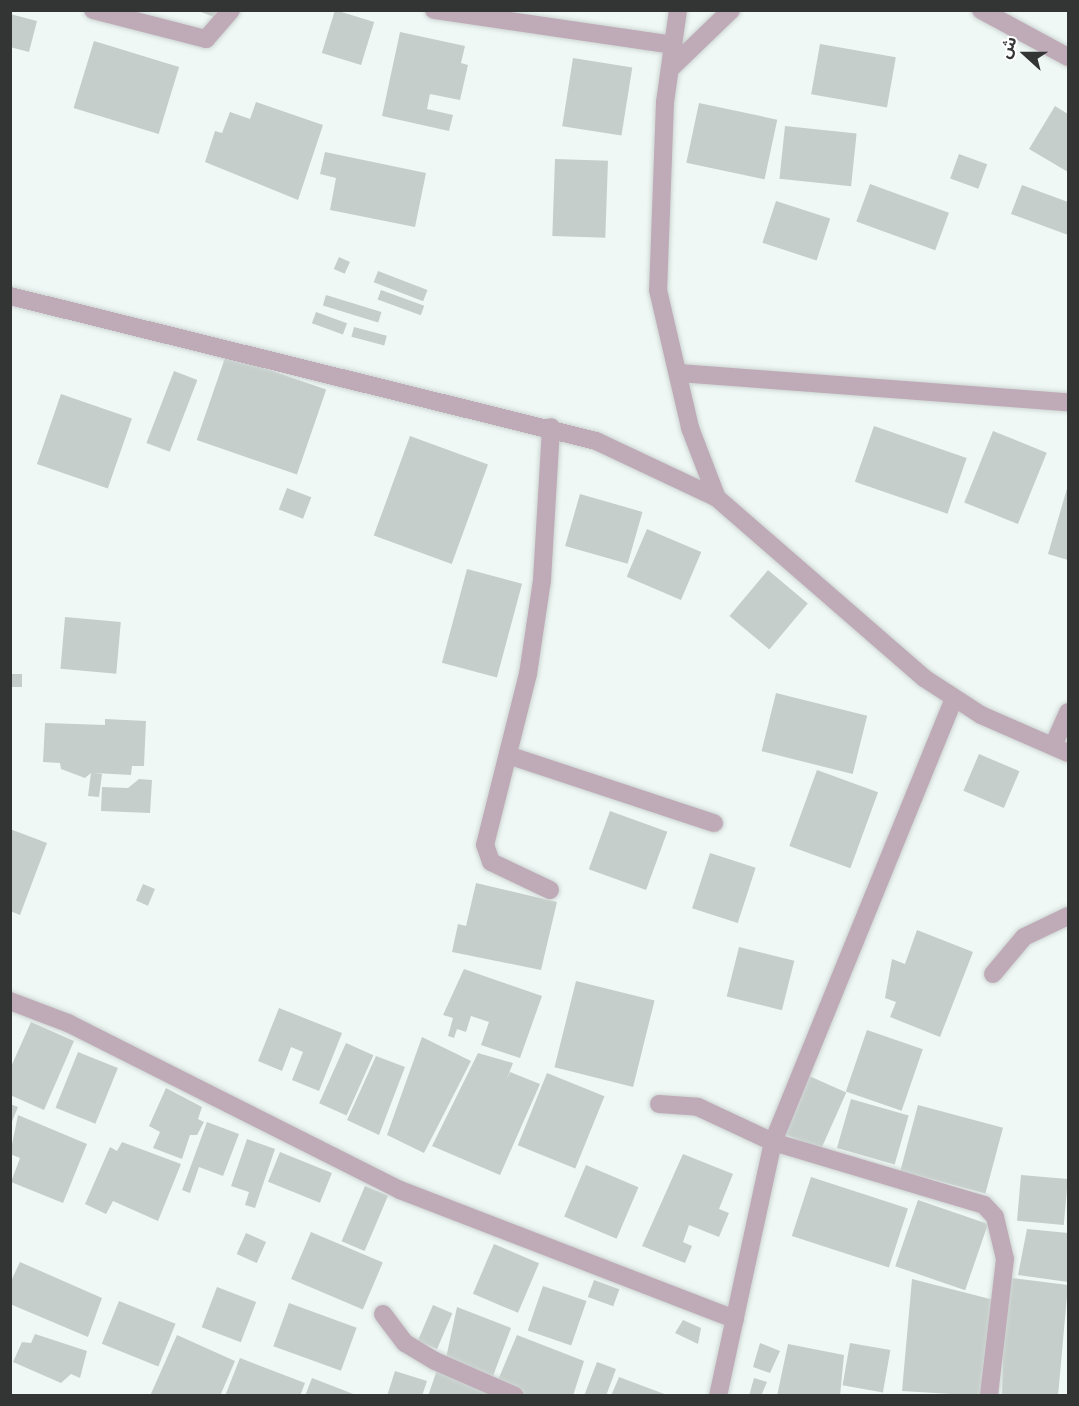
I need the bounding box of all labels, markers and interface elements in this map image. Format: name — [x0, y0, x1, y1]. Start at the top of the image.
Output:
north arrow — [995, 24, 1055, 84]
text: ش — [993, 33, 1022, 62]

